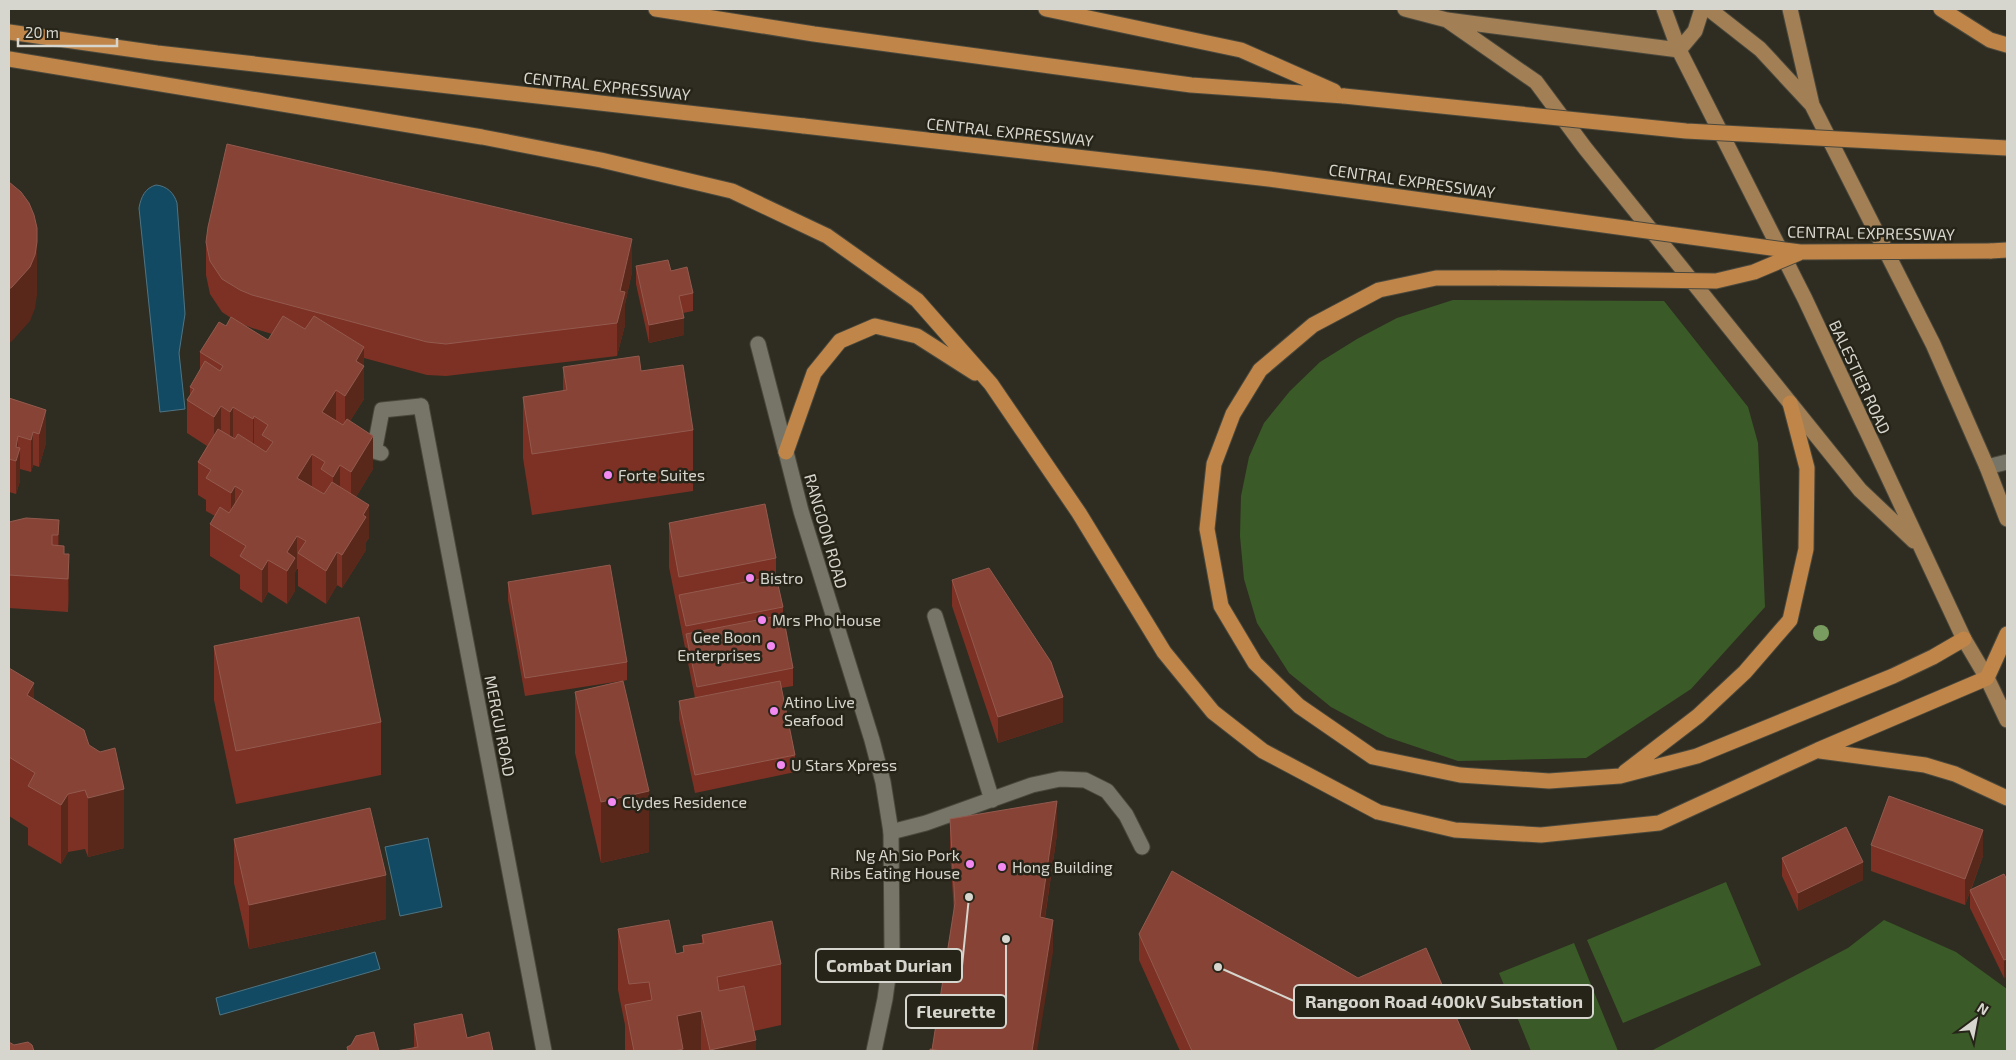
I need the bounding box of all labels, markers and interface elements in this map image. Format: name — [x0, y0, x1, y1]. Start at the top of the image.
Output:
scale bar — [18, 15, 116, 47]
text: 20 m — [25, 23, 59, 41]
street label: CENTRAL EXPRESSWAY — [523, 67, 692, 104]
street label: CENTRAL EXPRESSWAY — [926, 113, 1095, 150]
street label: CENTRAL EXPRESSWAY — [1328, 159, 1497, 202]
street label: CENTRAL EXPRESSWAY — [1787, 222, 1955, 243]
street label: BALESTIER ROAD — [1826, 317, 1895, 437]
place label: Forte Suites — [618, 465, 705, 484]
marker: Forte Suites — [602, 469, 614, 481]
street label: RANGOON ROAD — [801, 471, 852, 590]
place label: Bistro — [760, 568, 803, 587]
marker: Bistro — [744, 572, 756, 584]
place label: Mrs Pho House — [772, 610, 881, 629]
marker: Mrs Pho House — [756, 614, 768, 626]
place label: Gee Boon Enterprises — [677, 627, 761, 664]
marker: Gee Boon Enterprises — [765, 640, 777, 652]
street label: MERGUI ROAD — [481, 674, 520, 778]
place label: Atino Live Seafood — [784, 692, 855, 729]
marker: Atino Live Seafood — [768, 705, 780, 717]
place label: U Stars Xpress — [791, 755, 897, 774]
marker: U Stars Xpress — [775, 759, 787, 771]
place label: Clydes Residence — [622, 792, 747, 811]
marker: Clydes Residence — [606, 796, 618, 808]
place label: Ng Ah Sio Pork Ribs Eating House — [830, 845, 960, 882]
place label: Hong Building — [1012, 857, 1113, 876]
marker: Ng Ah Sio Pork Ribs Eating House — [964, 858, 976, 870]
marker: Hong Building — [996, 861, 1008, 873]
callout: Combat Durian — [816, 949, 962, 982]
text: Combat Durian — [826, 954, 952, 976]
callout: Rangoon Road 400kV Substation — [1294, 985, 1593, 1018]
text: Rangoon Road 400kV Substation — [1305, 990, 1583, 1012]
callout: Fleurette — [906, 995, 1006, 1028]
north arrow — [1951, 995, 2001, 1045]
text: N — [1974, 999, 1992, 1018]
text: Fleurette — [916, 1000, 996, 1022]

